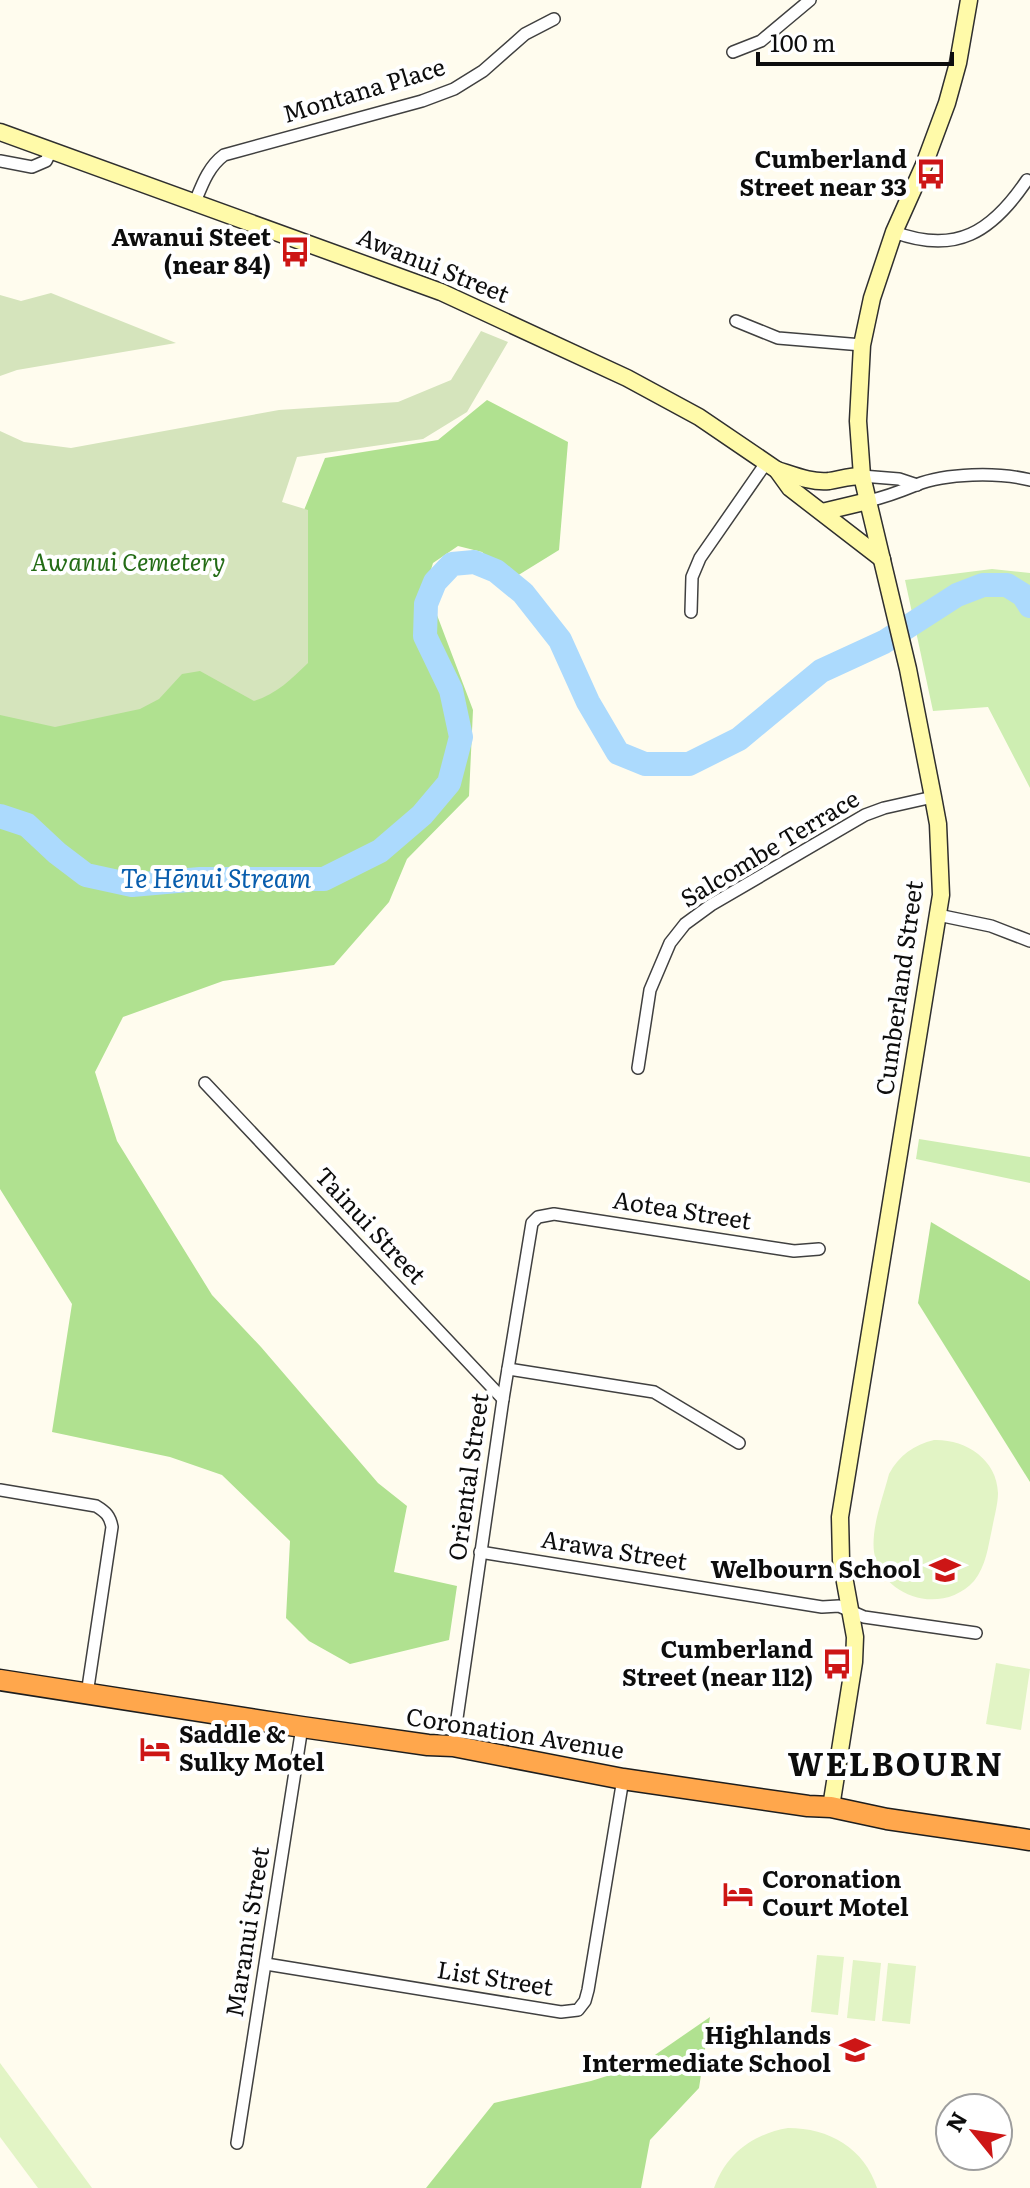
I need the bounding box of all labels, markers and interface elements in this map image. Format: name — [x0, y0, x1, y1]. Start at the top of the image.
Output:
scale bar — [758, 16, 952, 66]
text: 100 m — [770, 24, 836, 59]
street label: Montana Place — [278, 47, 449, 130]
place label: Cumberland Street near 33 — [740, 140, 907, 203]
bus stop icon: Cumberland Street near 33 — [914, 157, 948, 191]
street label: Awanui Street — [353, 217, 515, 310]
place label: Awanui Steet (near 84) — [111, 218, 271, 281]
bus stop icon: Awanui Steet (near 84) — [278, 235, 312, 269]
park label: Awanui Cemetery — [31, 543, 225, 578]
street label: Salcombe Terrace — [673, 780, 865, 914]
water label: Te Hēnui Stream — [121, 857, 312, 896]
street label: Cumberland Street — [865, 878, 930, 1097]
street label: Tainui Street — [308, 1158, 436, 1291]
street label: Aotea Street — [611, 1180, 754, 1237]
street label: Oriental Street — [437, 1390, 496, 1563]
street label: Arawa Street — [539, 1520, 690, 1577]
place label: Welbourn School — [711, 1550, 921, 1585]
school or university icon: Welbourn School — [928, 1553, 962, 1587]
place label: Cumberland Street (near 112) — [622, 1630, 813, 1693]
bus stop icon: Cumberland Street (near 112) — [820, 1647, 854, 1681]
street label: Coronation Avenue — [404, 1697, 627, 1766]
place label: Saddle & Sulky Motel — [179, 1715, 325, 1778]
hotel icon: Saddle & Sulky Motel — [138, 1732, 172, 1766]
district label: WELBOURN — [788, 1738, 1004, 1786]
street label: Maranui Street — [215, 1843, 276, 2019]
place label: Coronation Court Motel — [762, 1860, 909, 1923]
hotel icon: Coronation Court Motel — [721, 1877, 755, 1911]
street label: List Street — [435, 1950, 556, 2003]
place label: Highlands Intermediate School — [582, 2016, 831, 2079]
school or university icon: Highlands Intermediate School — [838, 2033, 872, 2067]
north arrow — [934, 2092, 1014, 2172]
text: N — [936, 2105, 974, 2137]

